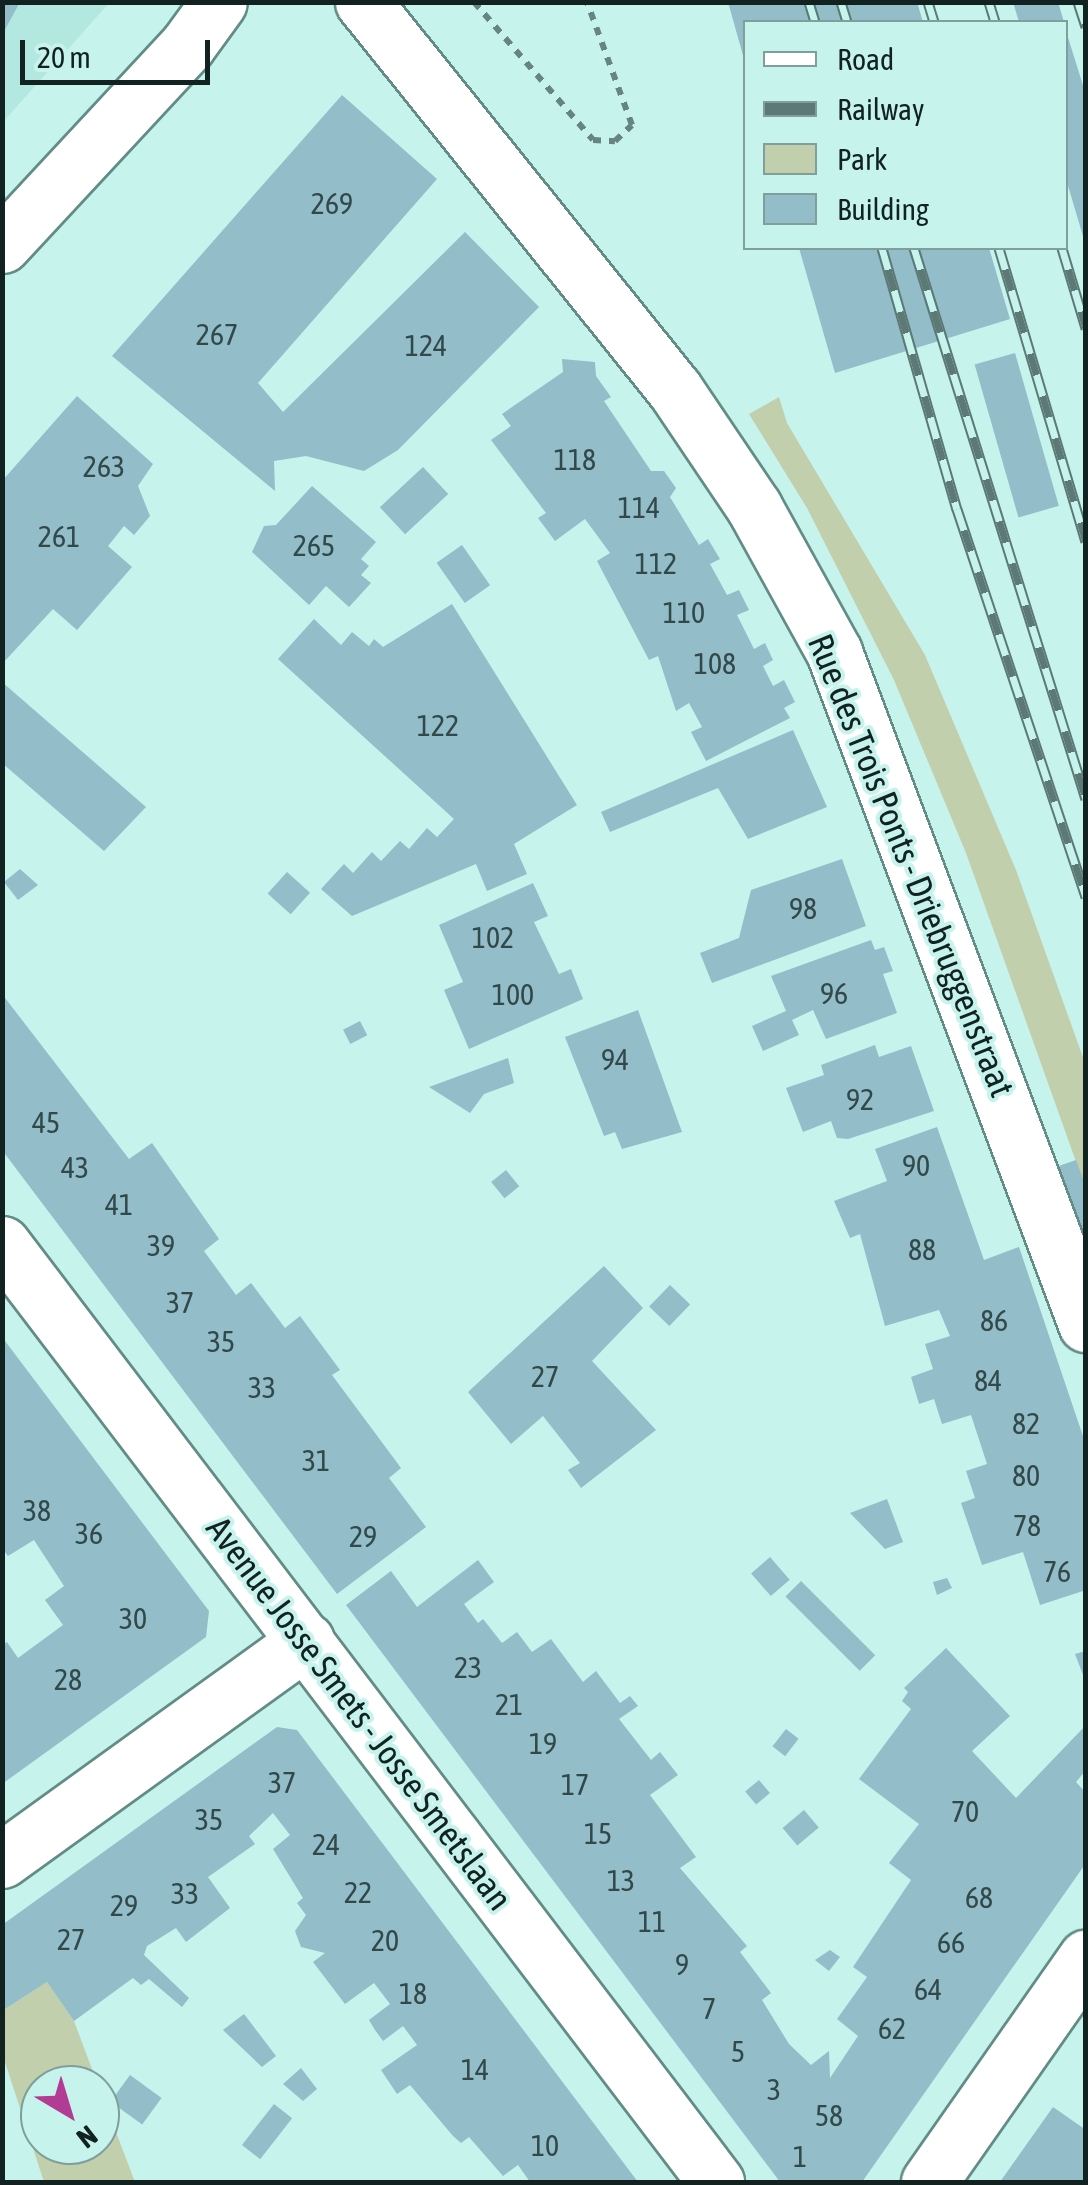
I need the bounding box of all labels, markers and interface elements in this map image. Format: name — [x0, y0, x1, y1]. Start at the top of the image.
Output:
scale bar — [25, 20, 215, 82]
legend — [743, 20, 1068, 250]
text: 20 m — [37, 40, 91, 74]
text: Road — [837, 42, 894, 76]
text: Railway — [837, 92, 924, 126]
text: Park — [837, 142, 887, 176]
house number: 269 — [311, 185, 353, 221]
text: Building — [837, 192, 929, 226]
house number: 267 — [196, 316, 238, 352]
house number: 124 — [405, 327, 447, 363]
house number: 118 — [554, 441, 596, 477]
house number: 263 — [83, 448, 125, 484]
house number: 114 — [618, 489, 660, 525]
house number: 261 — [38, 518, 80, 554]
house number: 265 — [293, 527, 335, 563]
house number: 112 — [635, 545, 677, 581]
house number: 110 — [663, 594, 705, 630]
street label: Rue des Trois Ponts - Driebruggenstraat — [800, 628, 1024, 1102]
house number: 108 — [694, 645, 736, 681]
house number: 122 — [417, 707, 459, 743]
house number: 98 — [789, 890, 817, 926]
house number: 102 — [472, 919, 514, 955]
house number: 96 — [820, 975, 848, 1011]
house number: 100 — [492, 976, 534, 1012]
house number: 94 — [601, 1041, 629, 1077]
house number: 92 — [846, 1081, 874, 1117]
house number: 45 — [32, 1104, 60, 1140]
house number: 90 — [902, 1147, 930, 1183]
house number: 43 — [61, 1149, 89, 1185]
house number: 41 — [105, 1186, 133, 1222]
house number: 39 — [147, 1227, 175, 1263]
house number: 88 — [908, 1231, 936, 1267]
house number: 37 — [166, 1284, 194, 1320]
house number: 86 — [980, 1302, 1008, 1338]
house number: 35 — [207, 1323, 235, 1359]
house number: 27 — [531, 1358, 559, 1394]
house number: 84 — [974, 1362, 1002, 1398]
house number: 33 — [248, 1369, 276, 1405]
house number: 82 — [1012, 1405, 1040, 1441]
house number: 31 — [302, 1442, 330, 1478]
house number: 80 — [1012, 1457, 1040, 1493]
house number: 38 — [23, 1492, 51, 1528]
house number: 78 — [1013, 1507, 1041, 1543]
street label: Avenue Josse Smets - Josse Smetslaan — [198, 1508, 522, 1918]
house number: 36 — [75, 1515, 103, 1551]
house number: 29 — [349, 1518, 377, 1554]
house number: 76 — [1043, 1553, 1071, 1589]
house number: 30 — [119, 1600, 147, 1636]
house number: 23 — [454, 1649, 482, 1685]
house number: 28 — [54, 1661, 82, 1697]
house number: 21 — [495, 1686, 523, 1722]
house number: 19 — [529, 1725, 557, 1761]
house number: 37 — [268, 1764, 296, 1800]
house number: 17 — [561, 1766, 589, 1802]
house number: 70 — [951, 1793, 979, 1829]
house number: 35 — [195, 1801, 223, 1837]
house number: 15 — [584, 1815, 612, 1851]
house number: 24 — [312, 1826, 340, 1862]
house number: 13 — [607, 1862, 635, 1898]
house number: 22 — [344, 1874, 372, 1910]
house number: 33 — [171, 1875, 199, 1911]
house number: 68 — [965, 1879, 993, 1915]
house number: 29 — [110, 1887, 138, 1923]
house number: 11 — [638, 1903, 666, 1939]
house number: 27 — [57, 1921, 85, 1957]
house number: 20 — [371, 1922, 399, 1958]
house number: 66 — [937, 1924, 965, 1960]
house number: 9 — [675, 1946, 689, 1982]
house number: 64 — [914, 1971, 942, 2007]
house number: 18 — [399, 1975, 427, 2011]
house number: 7 — [702, 1990, 716, 2026]
house number: 62 — [878, 2010, 906, 2046]
house number: 5 — [731, 2033, 745, 2069]
house number: 14 — [461, 2051, 489, 2087]
north arrow — [20, 2065, 120, 2165]
house number: 3 — [767, 2071, 781, 2107]
house number: 58 — [815, 2097, 843, 2133]
text: N — [71, 2119, 104, 2155]
house number: 10 — [531, 2127, 559, 2163]
house number: 1 — [793, 2138, 807, 2174]

